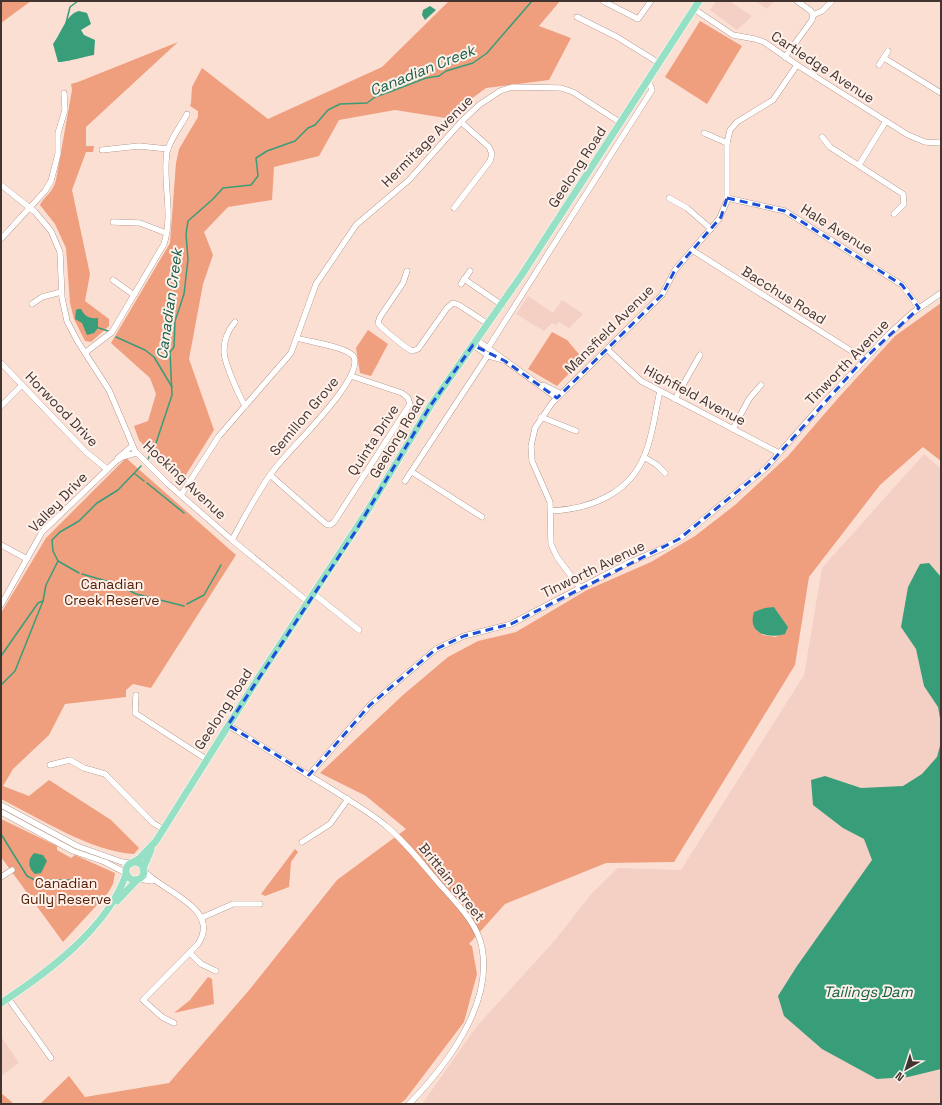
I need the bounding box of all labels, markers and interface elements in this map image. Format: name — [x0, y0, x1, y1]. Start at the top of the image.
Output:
street label: Cartledge Avenue — [768, 27, 878, 107]
water label: Canadian Creek — [367, 40, 479, 100]
street label: Hermitage Avenue — [377, 91, 477, 191]
street label: Geelong Road — [544, 123, 610, 211]
street label: Hale Avenue — [798, 200, 876, 258]
water label: Canadian Creek — [152, 245, 186, 361]
street label: Bacchus Road — [738, 262, 830, 328]
street label: Mansfield Avenue — [561, 281, 657, 377]
street label: Tinworth Avenue — [801, 315, 893, 409]
street label: Highfield Avenue — [641, 361, 749, 429]
street label: Horwood Drive — [22, 368, 102, 450]
street label: Semillon Grove — [266, 373, 342, 459]
street label: Geelong Road — [365, 392, 429, 482]
street label: Quinta Drive — [343, 401, 403, 479]
street label: Hocking Avenue — [140, 437, 230, 523]
street label: Valley Drive — [25, 468, 91, 536]
street label: Tinworth Avenue — [538, 536, 648, 602]
park label: Canadian Creek Reserve — [64, 575, 160, 609]
street label: Geelong Road — [190, 665, 256, 753]
street label: Brittain Street — [415, 839, 489, 925]
park label: Canadian Gully Reserve — [21, 874, 111, 908]
water label: Tailings Dam — [823, 982, 914, 1001]
north arrow — [886, 1049, 926, 1089]
text: N — [892, 1069, 907, 1085]

